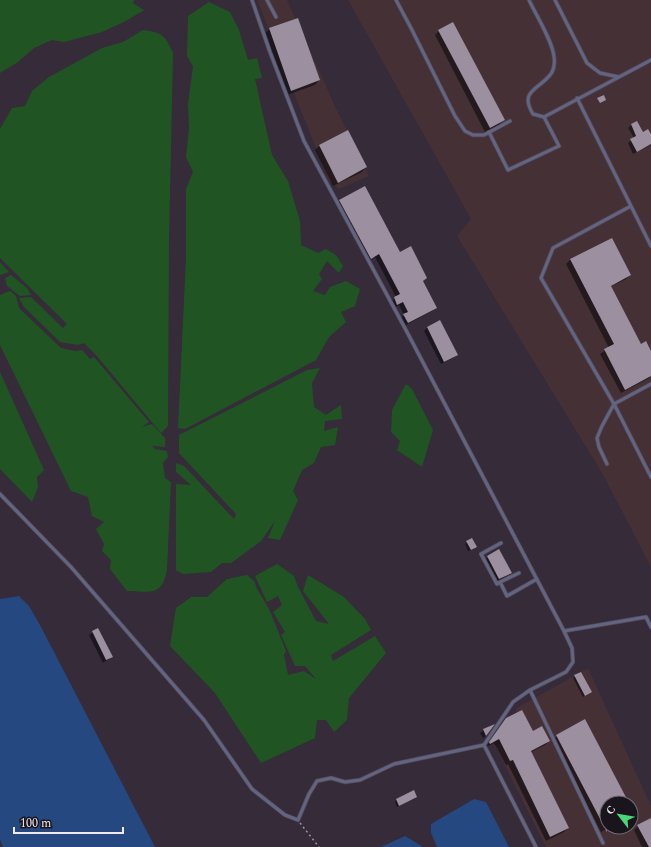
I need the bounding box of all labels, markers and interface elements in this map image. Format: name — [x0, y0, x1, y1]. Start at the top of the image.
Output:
north arrow — [599, 795, 639, 835]
text: С — [602, 802, 620, 818]
scale bar — [14, 809, 123, 835]
text: 100 m — [20, 814, 51, 833]

